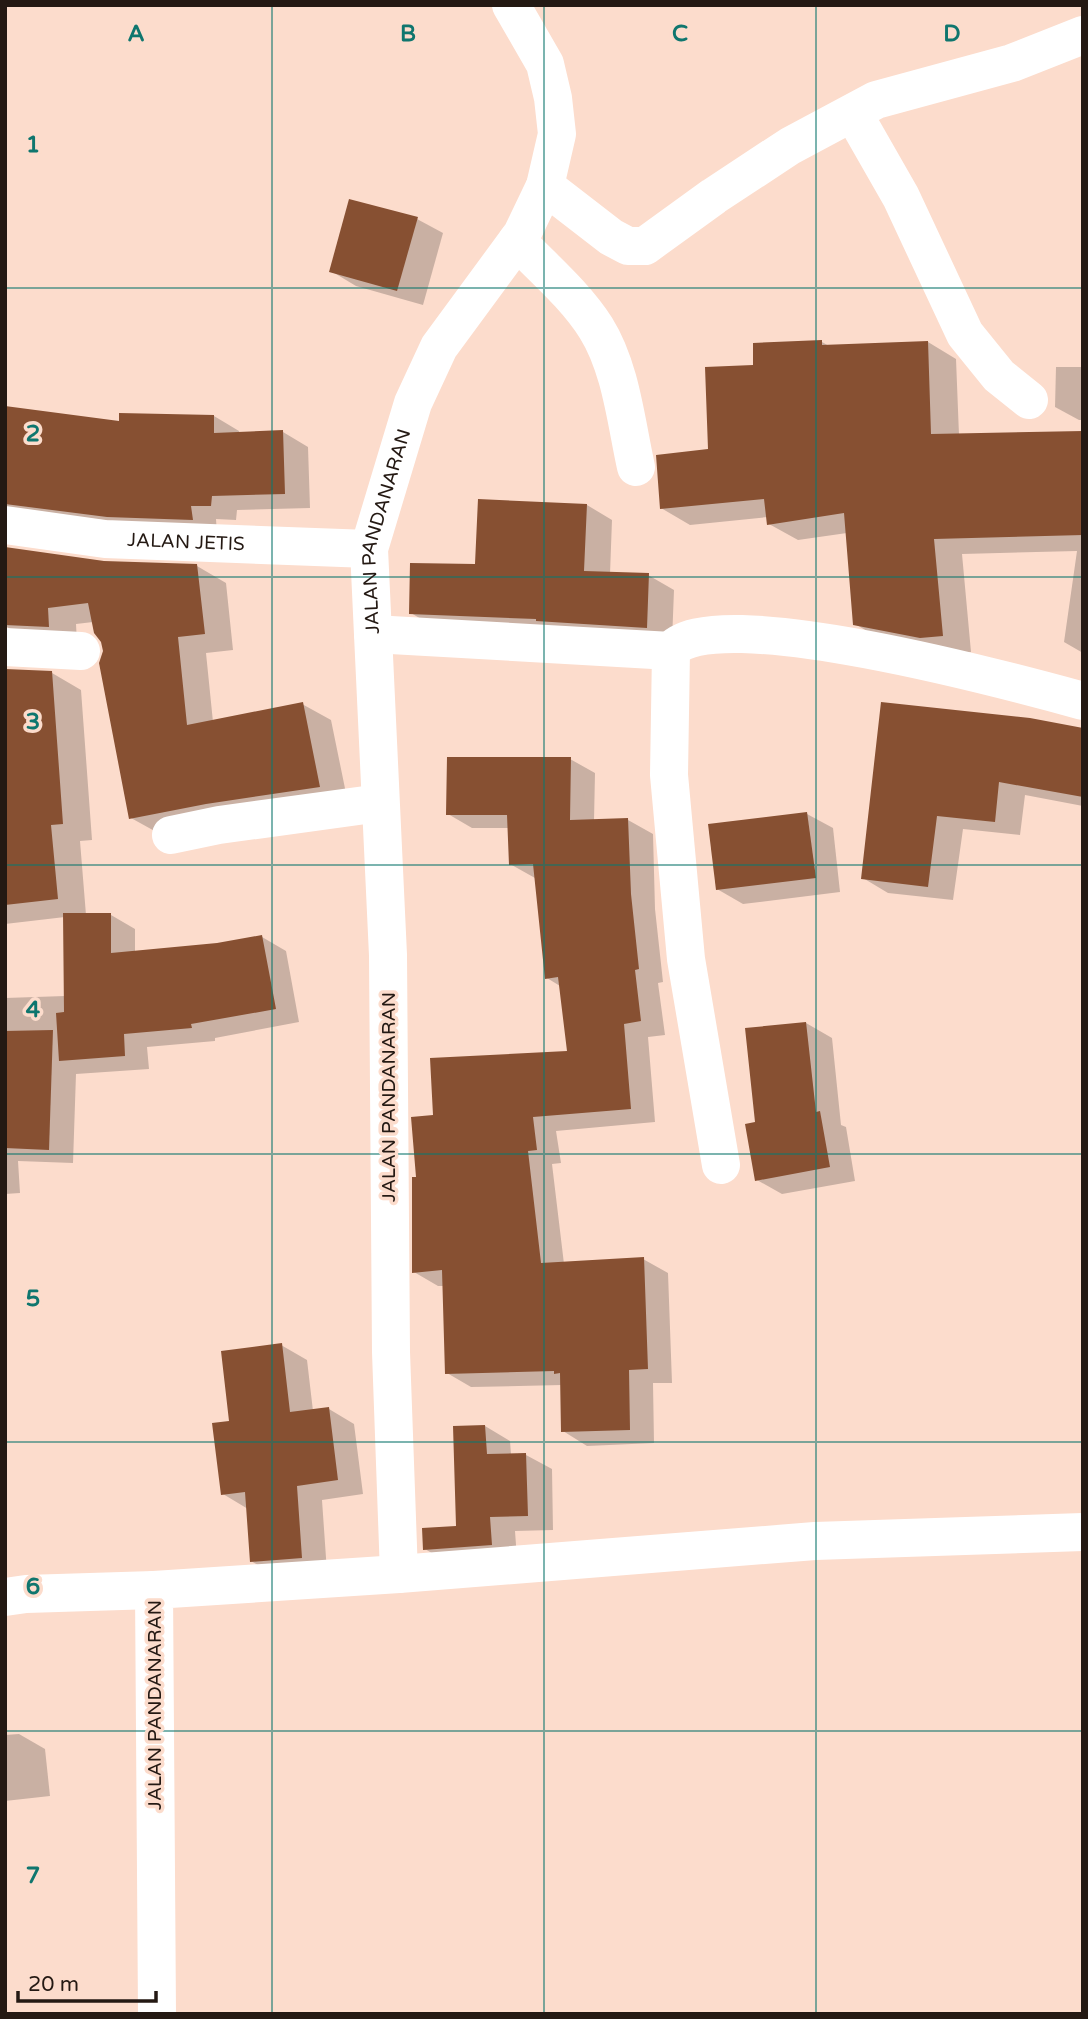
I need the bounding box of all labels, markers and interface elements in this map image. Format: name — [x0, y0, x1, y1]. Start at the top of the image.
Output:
text: A — [127, 20, 145, 48]
text: B — [400, 20, 416, 48]
text: C — [672, 20, 688, 48]
text: D — [943, 20, 961, 48]
text: 1 — [26, 131, 40, 159]
text: 2 — [26, 420, 40, 448]
street label: JALAN PANDANARAN — [357, 426, 416, 635]
street label: JALAN JETIS — [127, 529, 245, 555]
text: 3 — [26, 708, 40, 736]
street label: JALAN PANDANARAN — [378, 992, 400, 1202]
text: 4 — [26, 996, 41, 1024]
text: 5 — [26, 1285, 40, 1313]
text: 6 — [26, 1573, 40, 1601]
street label: JALAN PANDANARAN — [144, 1600, 166, 1810]
text: 7 — [26, 1862, 40, 1890]
scale bar — [18, 1960, 156, 2004]
text: 20 m — [28, 1972, 79, 1997]

